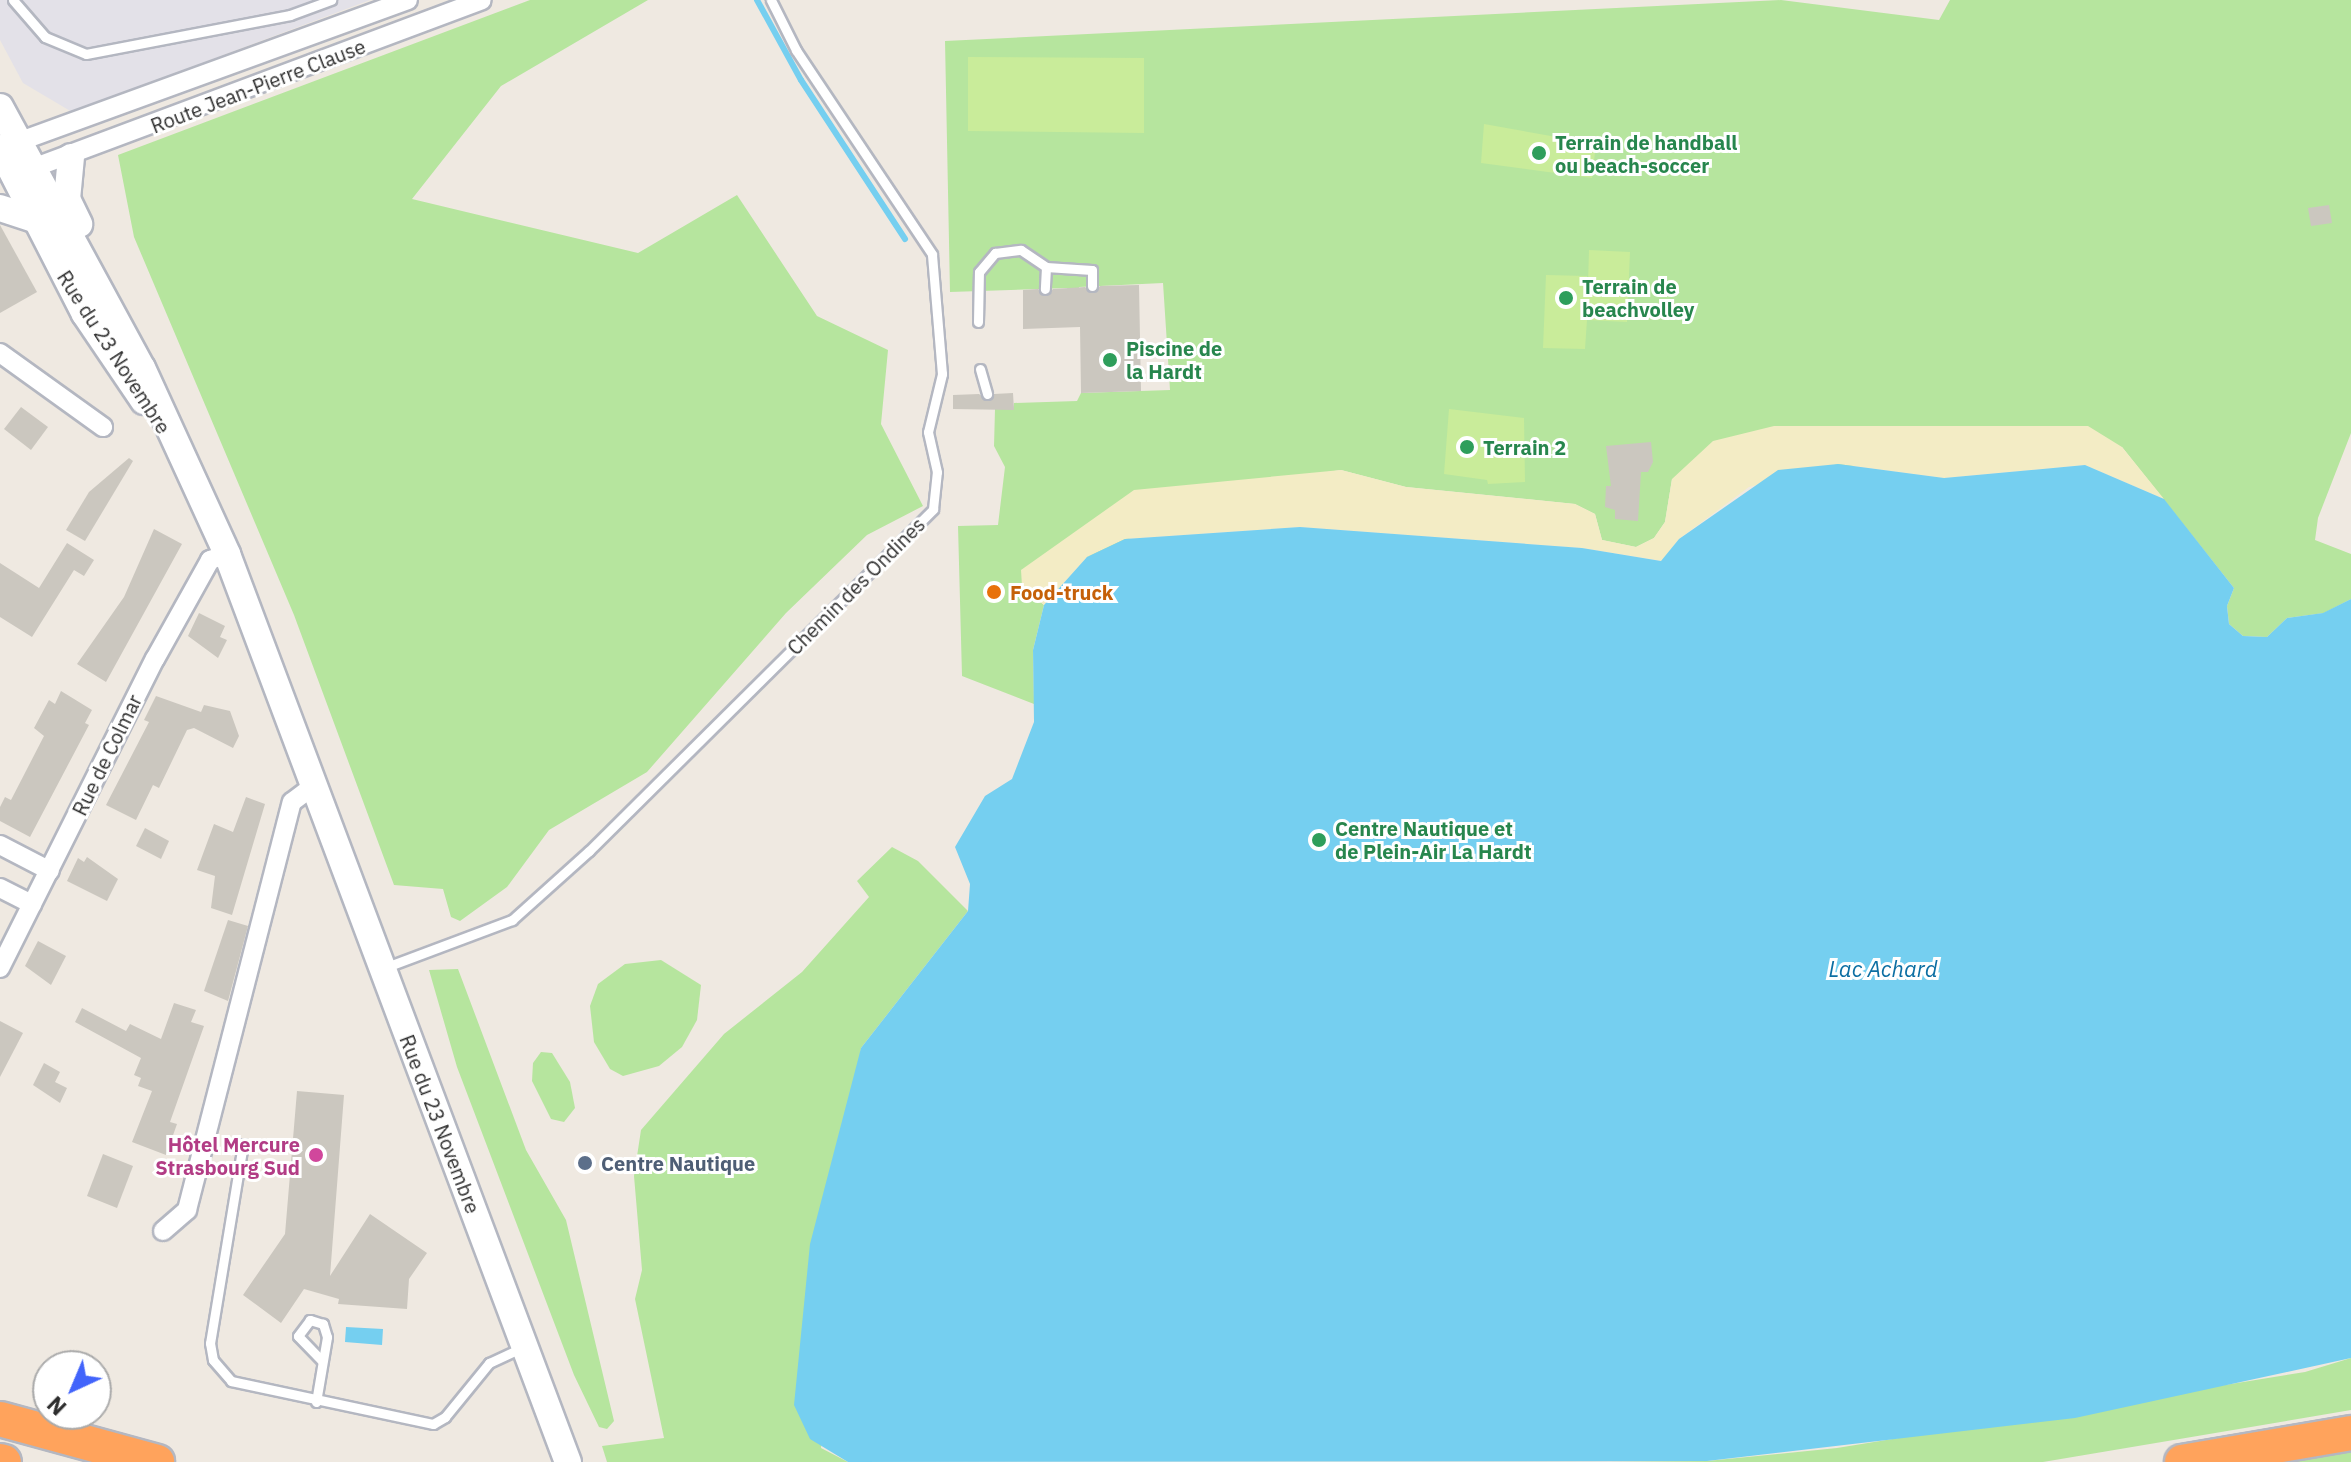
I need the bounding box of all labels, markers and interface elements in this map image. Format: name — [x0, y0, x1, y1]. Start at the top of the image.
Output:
street label: Route Jean-Pierre Clause — [147, 34, 369, 138]
place label: Terrain de handball ou beach-soccer — [1555, 130, 1737, 177]
marker: Terrain de handball ou beach-soccer — [1530, 144, 1548, 162]
street label: Rue du 23 Novembre — [52, 266, 176, 438]
place label: Terrain de beachvolley — [1582, 274, 1694, 321]
marker: Terrain de beachvolley — [1557, 289, 1575, 307]
place label: Piscine de la Hardt — [1126, 336, 1222, 383]
marker: Piscine de la Hardt — [1101, 351, 1119, 369]
place label: Terrain 2 — [1483, 435, 1566, 459]
marker: Terrain 2 — [1458, 438, 1476, 456]
street label: Chemin des Ondines — [782, 512, 930, 660]
place label: Food-truck — [1010, 580, 1113, 604]
marker: Food-truck — [985, 583, 1003, 601]
street label: Rue de Colmar — [67, 691, 147, 819]
place label: Centre Nautique et de Plein-Air La Hardt — [1335, 816, 1532, 863]
marker: Centre Nautique et de Plein-Air La Hardt — [1310, 831, 1328, 849]
water label: Lac Achard — [1829, 956, 1937, 982]
street label: Rue du 23 Novembre — [395, 1031, 485, 1217]
place label: Hôtel Mercure Strasbourg Sud — [155, 1132, 300, 1179]
marker: Hôtel Mercure Strasbourg Sud — [307, 1146, 325, 1164]
place label: Centre Nautique — [601, 1151, 755, 1175]
marker: Centre Nautique — [576, 1154, 594, 1172]
north arrow — [32, 1350, 112, 1430]
text: N — [41, 1390, 72, 1422]

